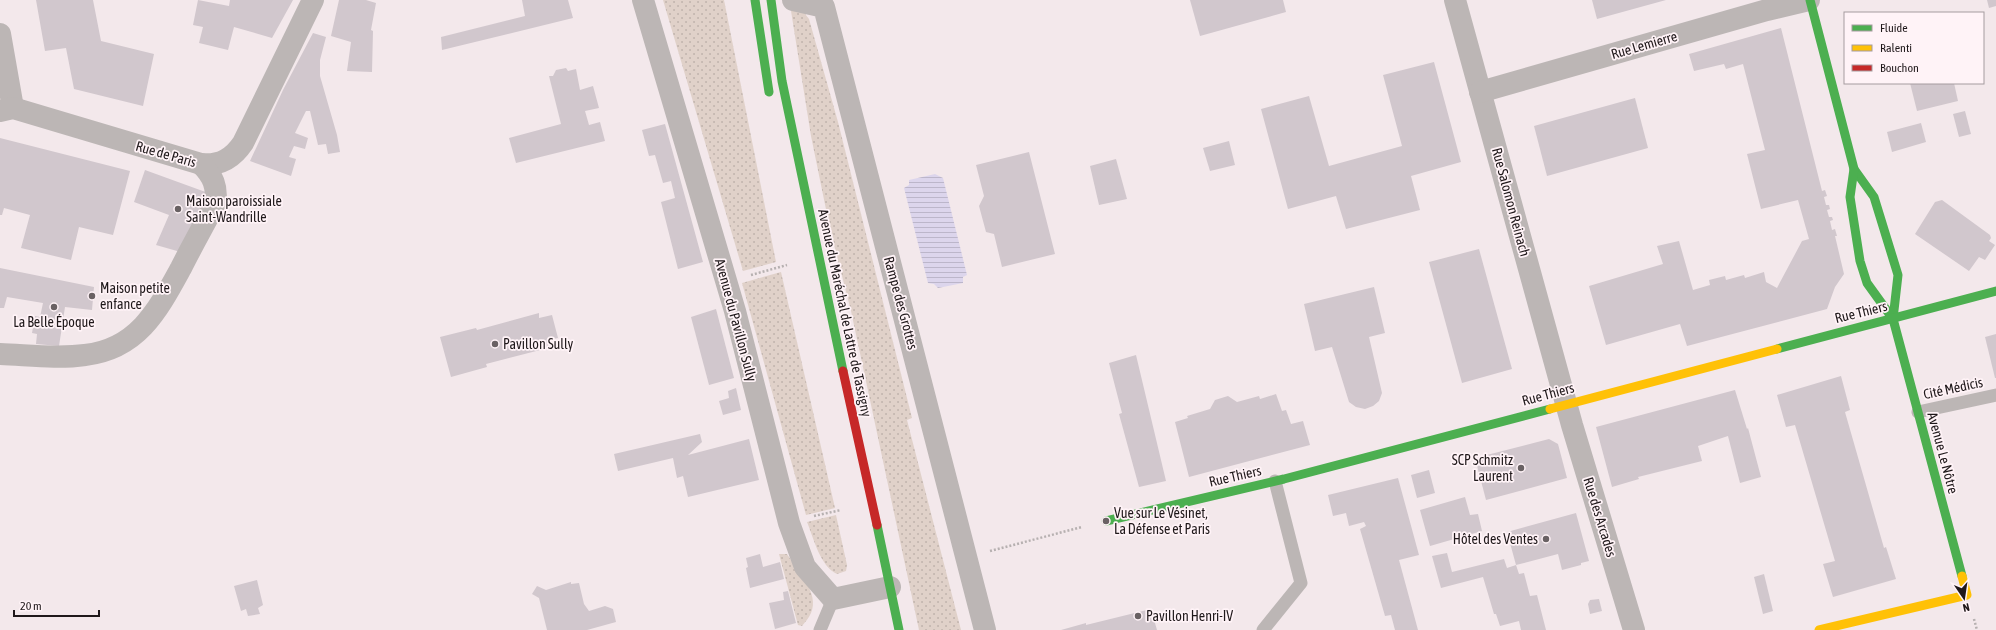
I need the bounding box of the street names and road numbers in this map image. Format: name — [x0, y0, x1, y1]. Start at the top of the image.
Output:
street label: Rue Lemierre — [1609, 28, 1679, 62]
street label: Rue de Paris — [134, 138, 198, 170]
street label: Rue Salomon Reinach — [1489, 146, 1533, 258]
street label: Avenue du Maréchal de Lattre de Tassigny — [815, 208, 875, 419]
street label: Rampe des Grottes — [881, 255, 921, 351]
street label: Avenue du Pavillon Sully — [712, 257, 760, 383]
street label: Rue Thiers — [1833, 298, 1889, 326]
street label: Cité Médicis — [1922, 374, 1984, 402]
street label: Rue Thiers — [1520, 379, 1576, 409]
street label: Avenue Le Nôtre — [1924, 410, 1962, 496]
street label: Rue Thiers — [1207, 462, 1263, 490]
street label: Rue des Arcades — [1580, 475, 1620, 559]

